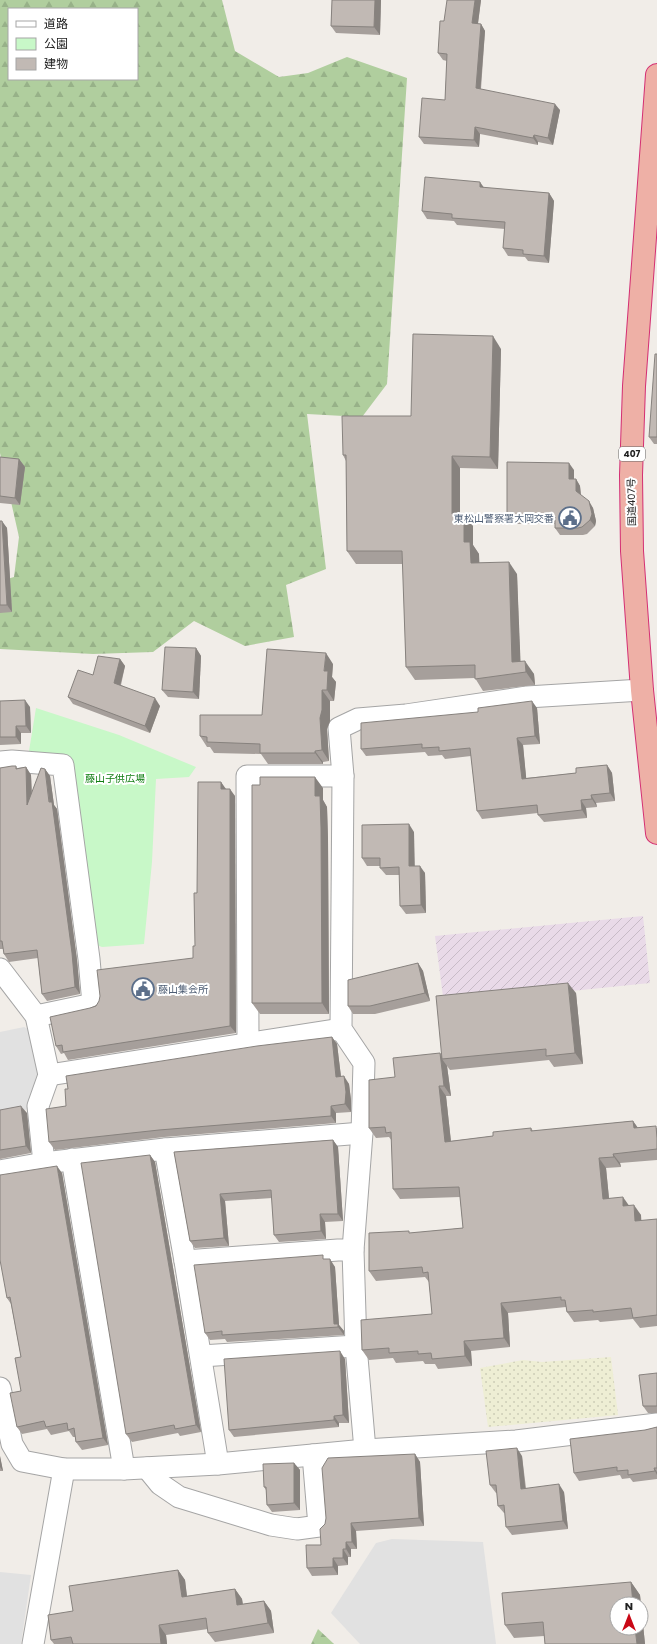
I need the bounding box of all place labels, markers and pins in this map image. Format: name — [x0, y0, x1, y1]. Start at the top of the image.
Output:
public building icon: 東松山警察署大岡交番 — [557, 505, 583, 531]
place label: 東松山警察署大岡交番 — [454, 511, 554, 526]
public building icon: 藤山集会所 — [130, 976, 156, 1002]
place label: 藤山集会所 — [158, 982, 208, 997]

